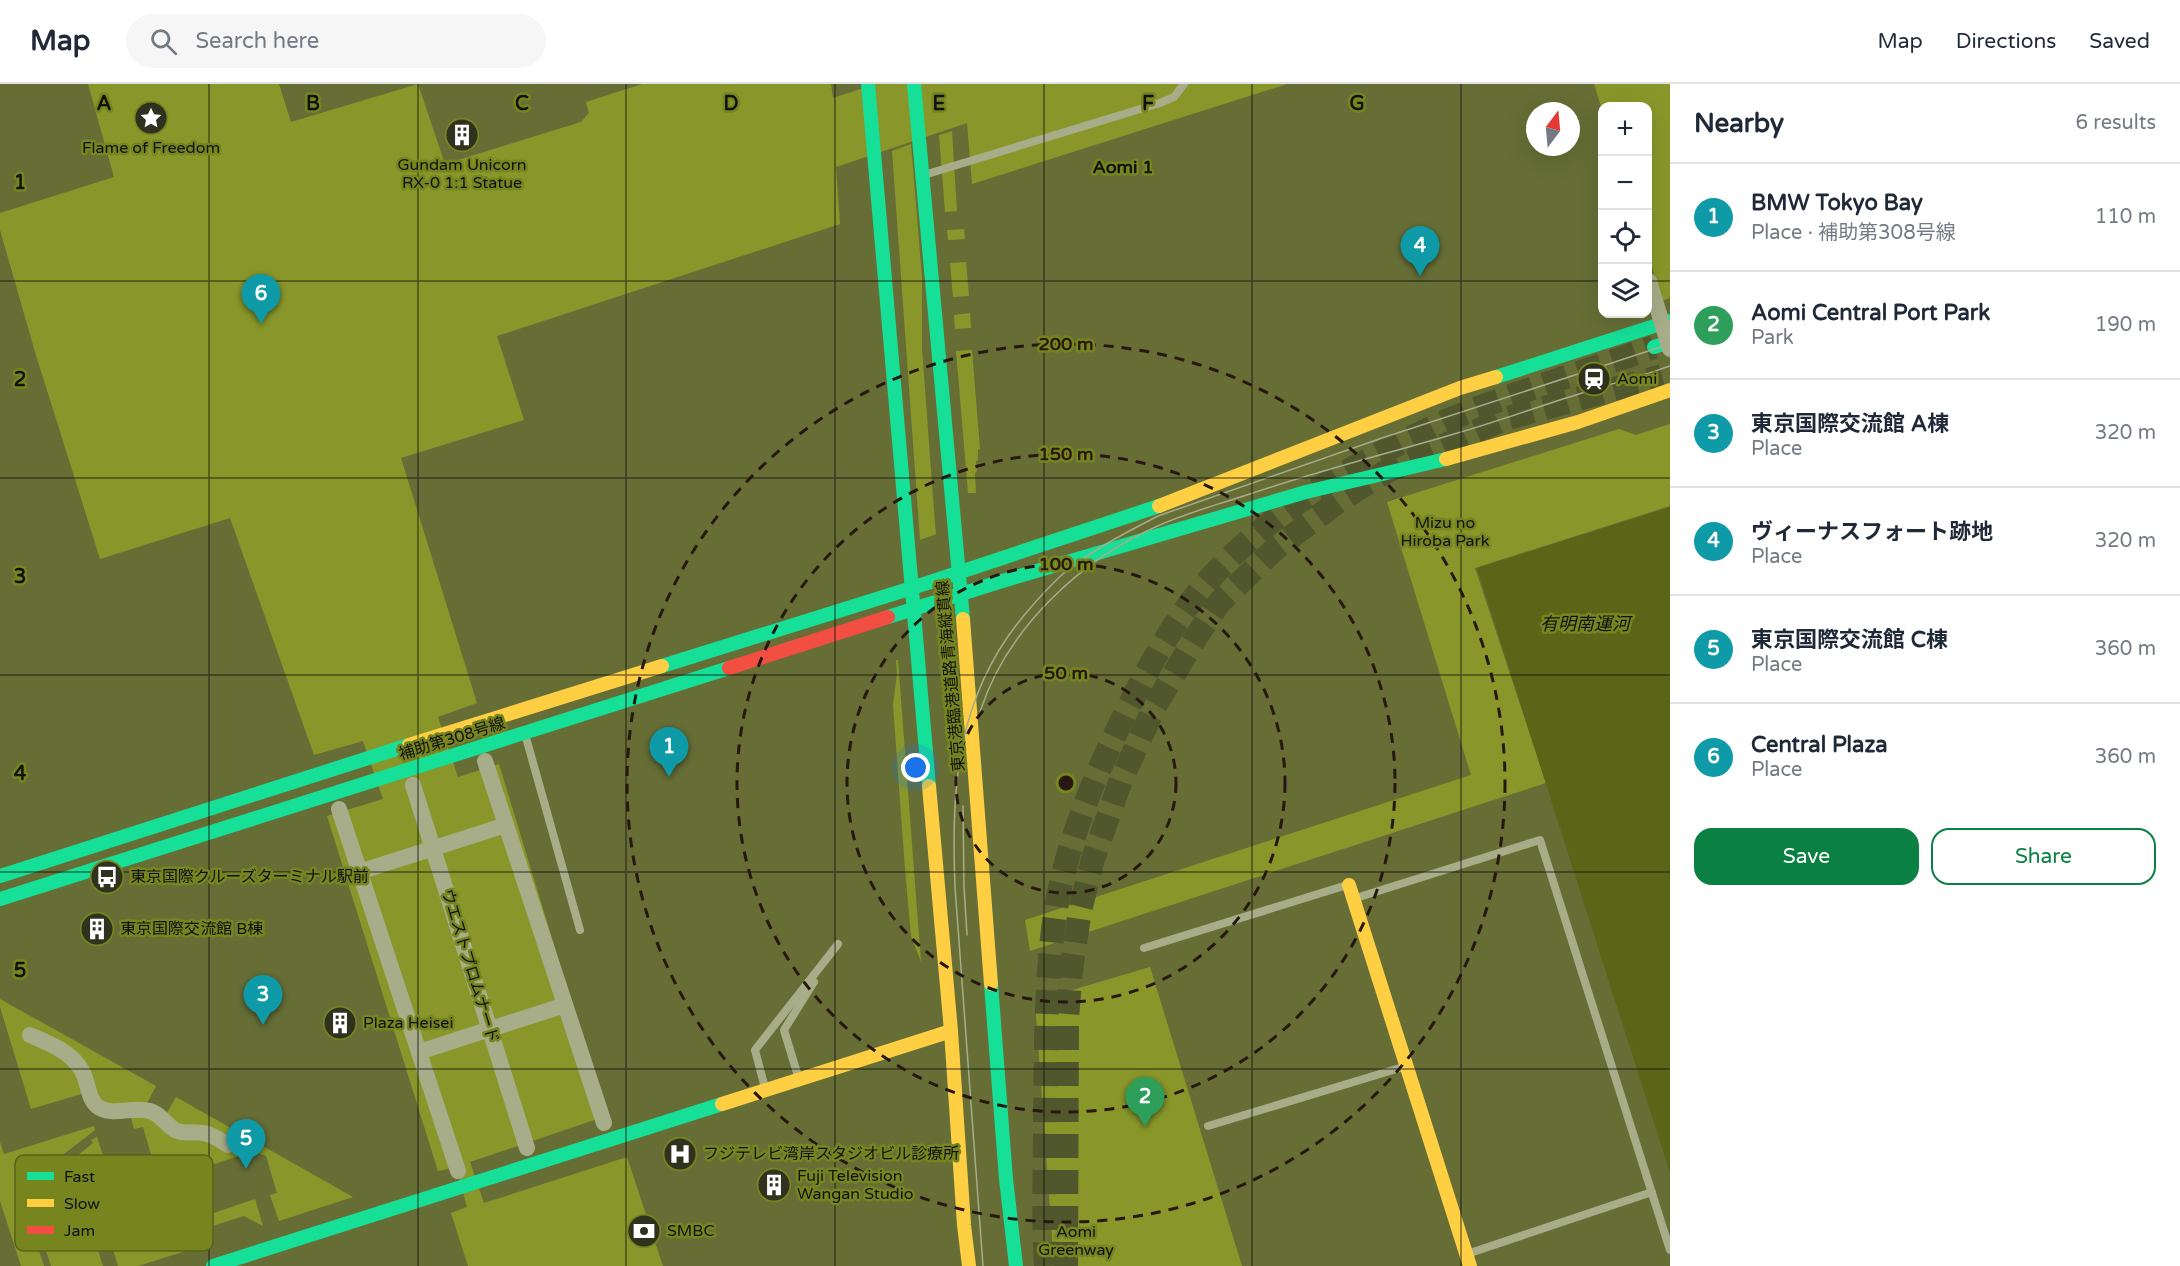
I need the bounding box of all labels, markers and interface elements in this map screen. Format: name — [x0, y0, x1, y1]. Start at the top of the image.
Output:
search box — [126, 14, 546, 68]
text: Map — [30, 24, 90, 58]
icon: search — [147, 25, 180, 58]
text: Search here — [195, 28, 319, 54]
text: Map — [1877, 29, 1923, 54]
text: Directions — [1956, 29, 2056, 54]
text: Saved — [2089, 29, 2150, 54]
text: A — [97, 92, 112, 116]
text: B — [306, 92, 320, 116]
text: C — [515, 92, 529, 116]
text: D — [723, 92, 739, 116]
text: E — [933, 92, 946, 116]
text: F — [1142, 92, 1154, 116]
text: G — [1349, 92, 1365, 116]
place icon: Flame of Freedom — [133, 100, 169, 136]
north arrow — [1526, 102, 1580, 156]
map controls — [1598, 102, 1652, 318]
button: + — [1598, 102, 1652, 156]
text: Nearby — [1694, 108, 1784, 139]
text: 6 results — [2076, 111, 2156, 135]
building icon: Gundam Unicorn RX-0 1:1 Statue — [444, 117, 480, 153]
place label: Flame of Freedom — [82, 138, 220, 158]
place label: Gundam Unicorn RX-0 1:1 Statue — [397, 155, 527, 193]
district label: Aomi 1 — [1092, 156, 1154, 178]
button: − — [1598, 156, 1652, 210]
text: 1 — [14, 171, 26, 195]
text: BMW Tokyo Bay — [1751, 190, 1923, 216]
text: 1 — [1707, 205, 1720, 229]
text: 110 m — [2095, 205, 2156, 229]
button: locate — [1598, 210, 1652, 264]
text: Place · 補助第308号線 — [1751, 221, 1956, 245]
pin: 4 — [1400, 226, 1440, 276]
button: layers — [1598, 264, 1652, 318]
pin: 6 — [242, 274, 280, 324]
text: Aomi Central Port Park — [1751, 300, 1990, 326]
text: 2 — [1707, 313, 1720, 337]
text: 190 m — [2095, 313, 2156, 337]
text: Park — [1751, 326, 1794, 350]
text: 200 m — [1038, 333, 1094, 355]
station icon: Aomi — [1576, 361, 1612, 397]
text: 2 — [14, 368, 26, 392]
place label: Aomi — [1617, 369, 1657, 389]
text: 東京国際交流館 A棟 — [1751, 411, 1949, 437]
text: 3 — [1707, 421, 1720, 445]
text: 320 m — [2095, 421, 2156, 445]
text: Place — [1751, 437, 1802, 461]
text: 150 m — [1038, 443, 1094, 465]
park label: Mizu no Hiroba Park — [1401, 513, 1490, 551]
text: ヴィーナスフォート跡地 — [1751, 519, 1993, 545]
text: 4 — [1707, 529, 1720, 553]
text: 320 m — [2095, 529, 2156, 553]
text: Place — [1751, 545, 1802, 569]
text: 100 m — [1038, 553, 1094, 575]
text: 3 — [14, 565, 26, 589]
street label: 東京港臨港道路青海縦貫線 — [933, 579, 969, 773]
water label: 有明南運河 — [1540, 613, 1633, 635]
text: 東京国際交流館 C棟 — [1751, 627, 1948, 653]
text: 5 — [1707, 637, 1720, 661]
text: 360 m — [2095, 637, 2156, 661]
text: Place — [1751, 653, 1802, 677]
text: 50 m — [1044, 662, 1088, 684]
street label: 補助第308号線 — [396, 713, 508, 765]
pin: 1 — [650, 728, 688, 777]
text: Central Plaza — [1751, 732, 1888, 758]
text: 6 — [1707, 745, 1720, 769]
text: 360 m — [2095, 745, 2156, 769]
your location — [901, 753, 930, 782]
text: Place — [1751, 758, 1802, 782]
text: 4 — [14, 762, 27, 786]
centre of rings — [1056, 773, 1076, 793]
button: Save — [1694, 828, 1919, 885]
button: Share — [1931, 828, 2156, 885]
bus stop icon: 東京国際クルーズターミナル駅前 — [89, 859, 125, 895]
place label: 東京国際クルーズターミナル駅前 — [130, 867, 369, 887]
street label: ウエストプロムナード — [437, 887, 503, 1045]
building icon: 東京国際交流館 B棟 — [79, 911, 115, 947]
place label: 東京国際交流館 B棟 — [120, 919, 263, 939]
text: 5 — [14, 959, 26, 983]
pin: 3 — [244, 976, 282, 1025]
building icon: Plaza Heisei — [322, 1005, 358, 1041]
place label: Plaza Heisei — [363, 1013, 453, 1033]
pin: 2 — [1126, 1078, 1164, 1127]
pin: 5 — [226, 1120, 266, 1169]
hospital icon: フジテレビ湾岸スタジオビル診療所 — [662, 1136, 698, 1172]
place label: フジテレビ湾岸スタジオビル診療所 — [703, 1144, 959, 1164]
legend — [15, 1155, 213, 1251]
place label: Fuji Television Wangan Studio — [797, 1166, 913, 1204]
text: Fast — [64, 1167, 95, 1187]
building icon: Fuji Television Wangan Studio — [756, 1167, 792, 1203]
text: Slow — [64, 1194, 100, 1214]
bank icon: SMBC — [626, 1213, 662, 1249]
text: Jam — [64, 1221, 95, 1241]
place label: SMBC — [667, 1221, 715, 1241]
park label: Aomi Greenway — [1038, 1222, 1114, 1260]

